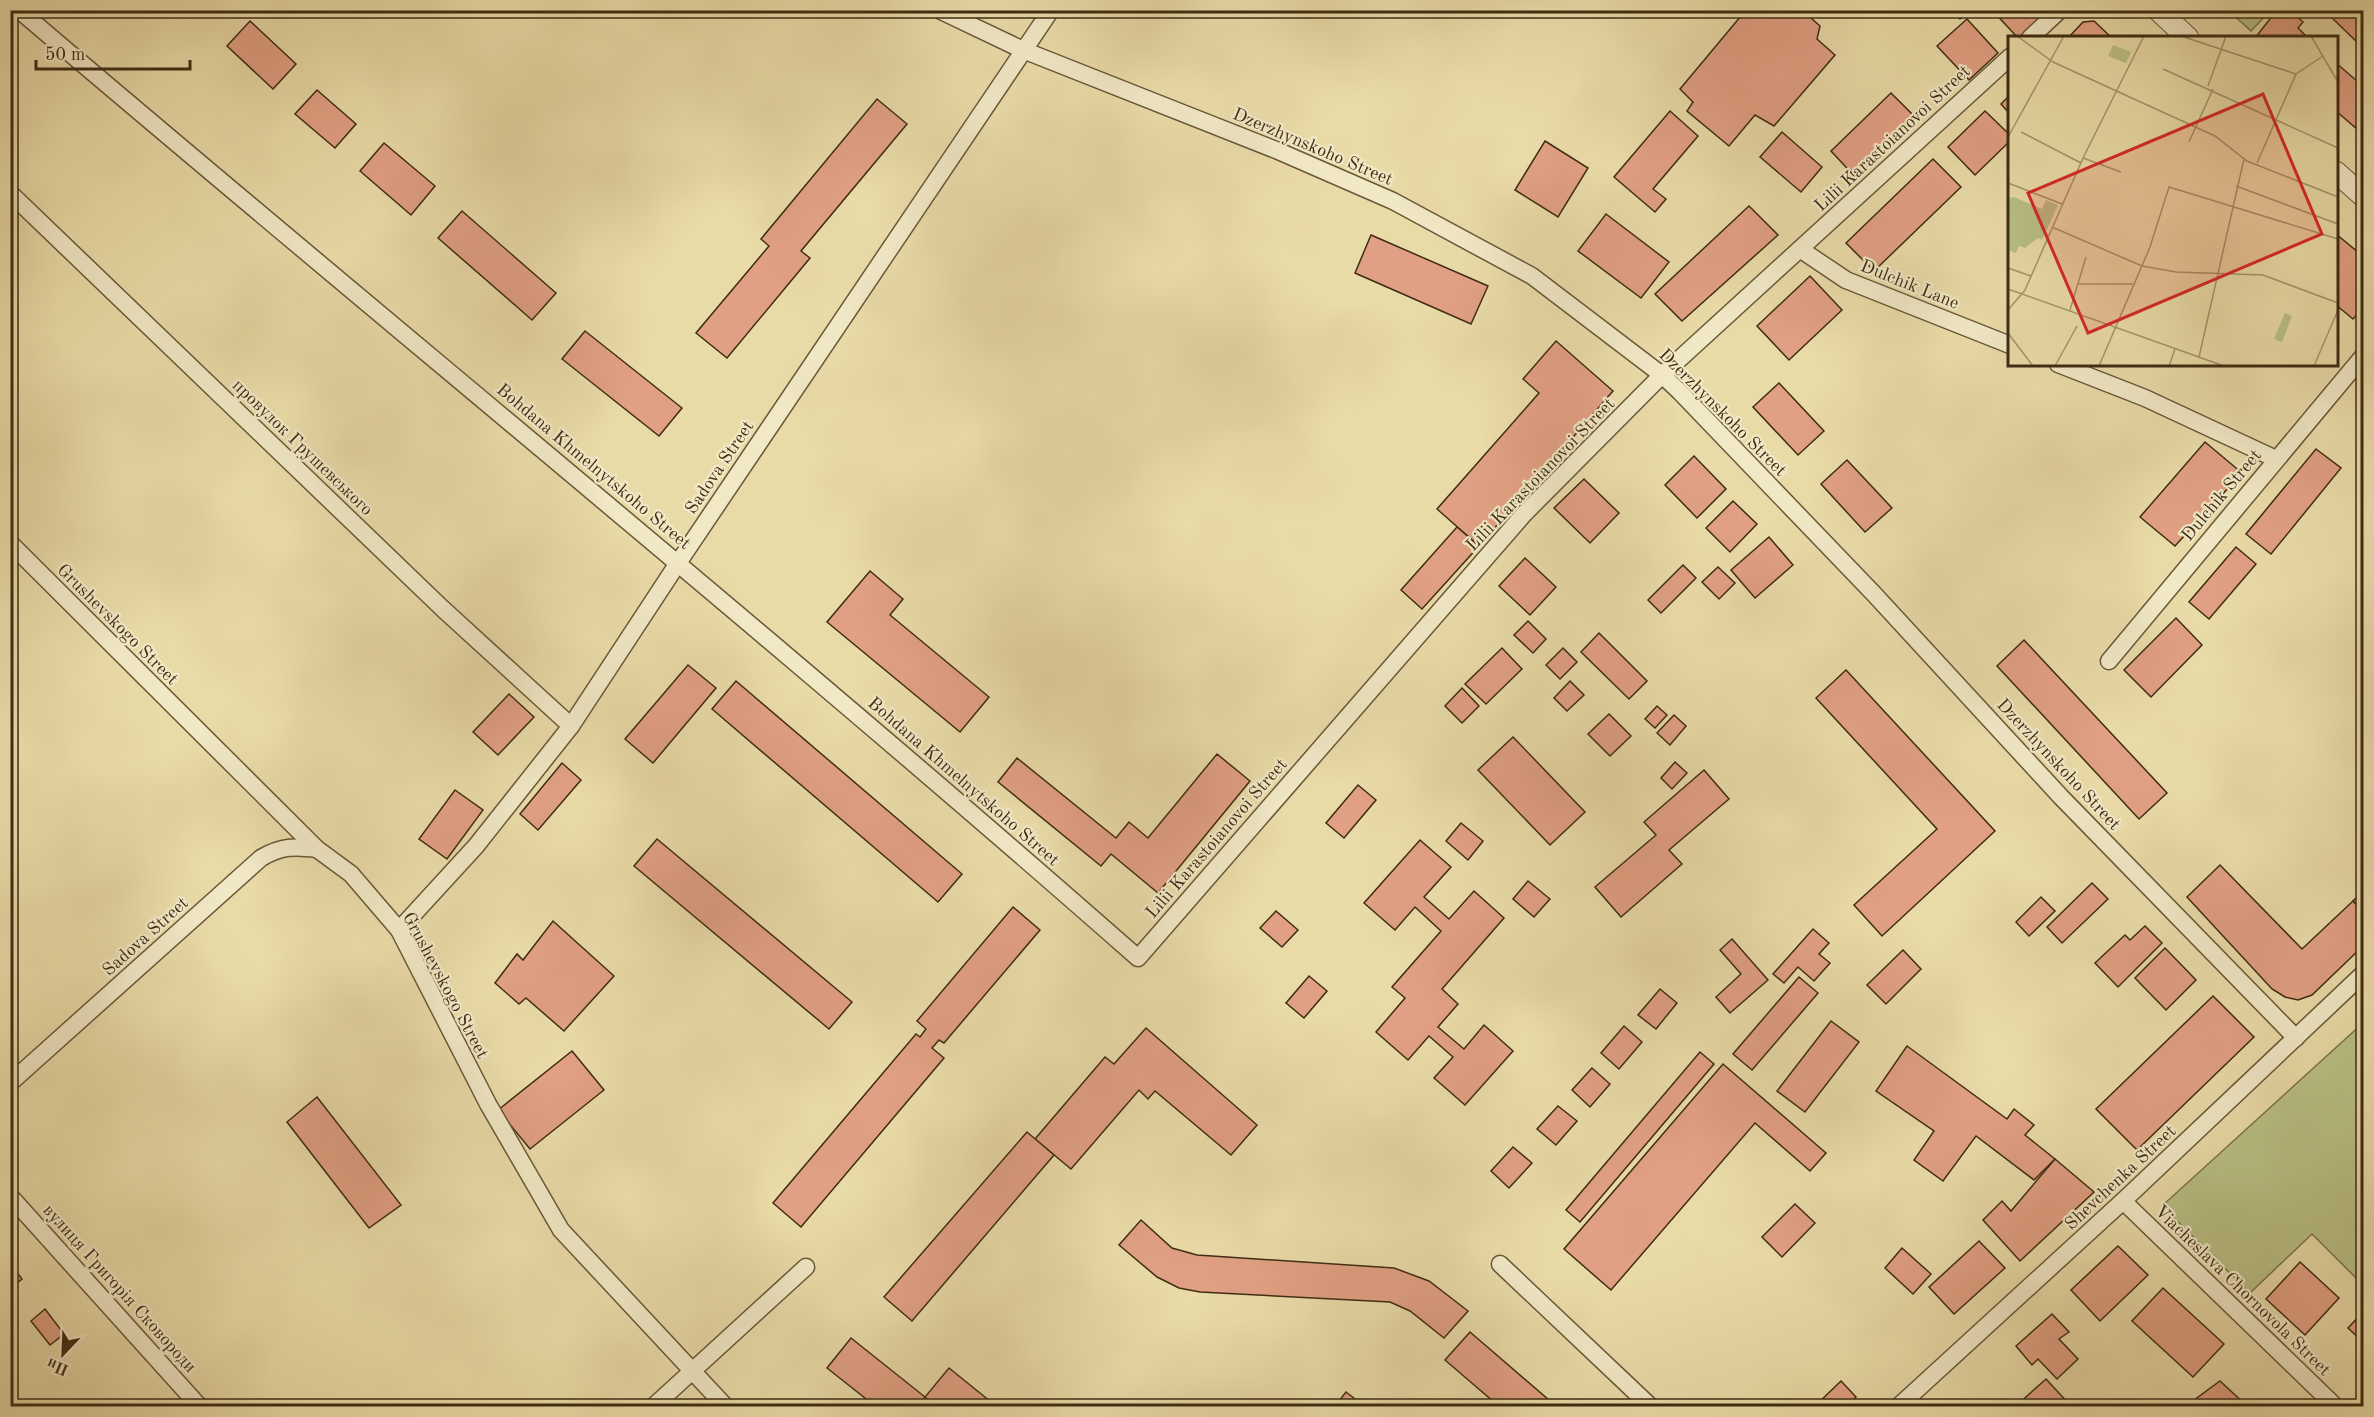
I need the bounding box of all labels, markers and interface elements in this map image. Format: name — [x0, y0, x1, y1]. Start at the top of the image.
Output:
scale bar — [36, 33, 190, 71]
inset map — [2008, 36, 2338, 366]
text: 50 m — [45, 46, 85, 64]
street label: Lilii Karastoianovoi Street — [1812, 62, 1974, 215]
street label: Dzerzhynskoho Street — [1230, 105, 1395, 189]
street label: Dulchik Lane — [1858, 257, 1961, 313]
street label: Dzerzhynskoho Street — [1655, 345, 1790, 480]
street label: провулок Грушевського — [229, 376, 376, 519]
street label: Bohdana Khmelnytskoho Street — [493, 380, 694, 553]
street label: Lilii Karastoianovoi Street — [1463, 395, 1618, 555]
street label: Sadova Street — [682, 418, 758, 517]
street label: Dulchik Street — [2179, 447, 2265, 545]
street label: Grushevskogo Street — [53, 561, 181, 689]
street label: Bohdana Khmelnytskoho Street — [864, 694, 1062, 870]
street label: Dzerzhynskoho Street — [1993, 696, 2124, 834]
street label: Lilii Karastoianovoi Street — [1143, 755, 1291, 922]
street label: Sadova Street — [99, 894, 192, 980]
street label: Grushevskogo Street — [399, 909, 491, 1062]
street label: Shevchenka Street — [2062, 1122, 2180, 1234]
street label: вулиця Григорія Сковороди — [39, 1201, 199, 1376]
street label: Viacheslava Chornovola Street — [2151, 1202, 2334, 1379]
north arrow — [33, 1324, 93, 1384]
text: Пн — [45, 1354, 71, 1378]

